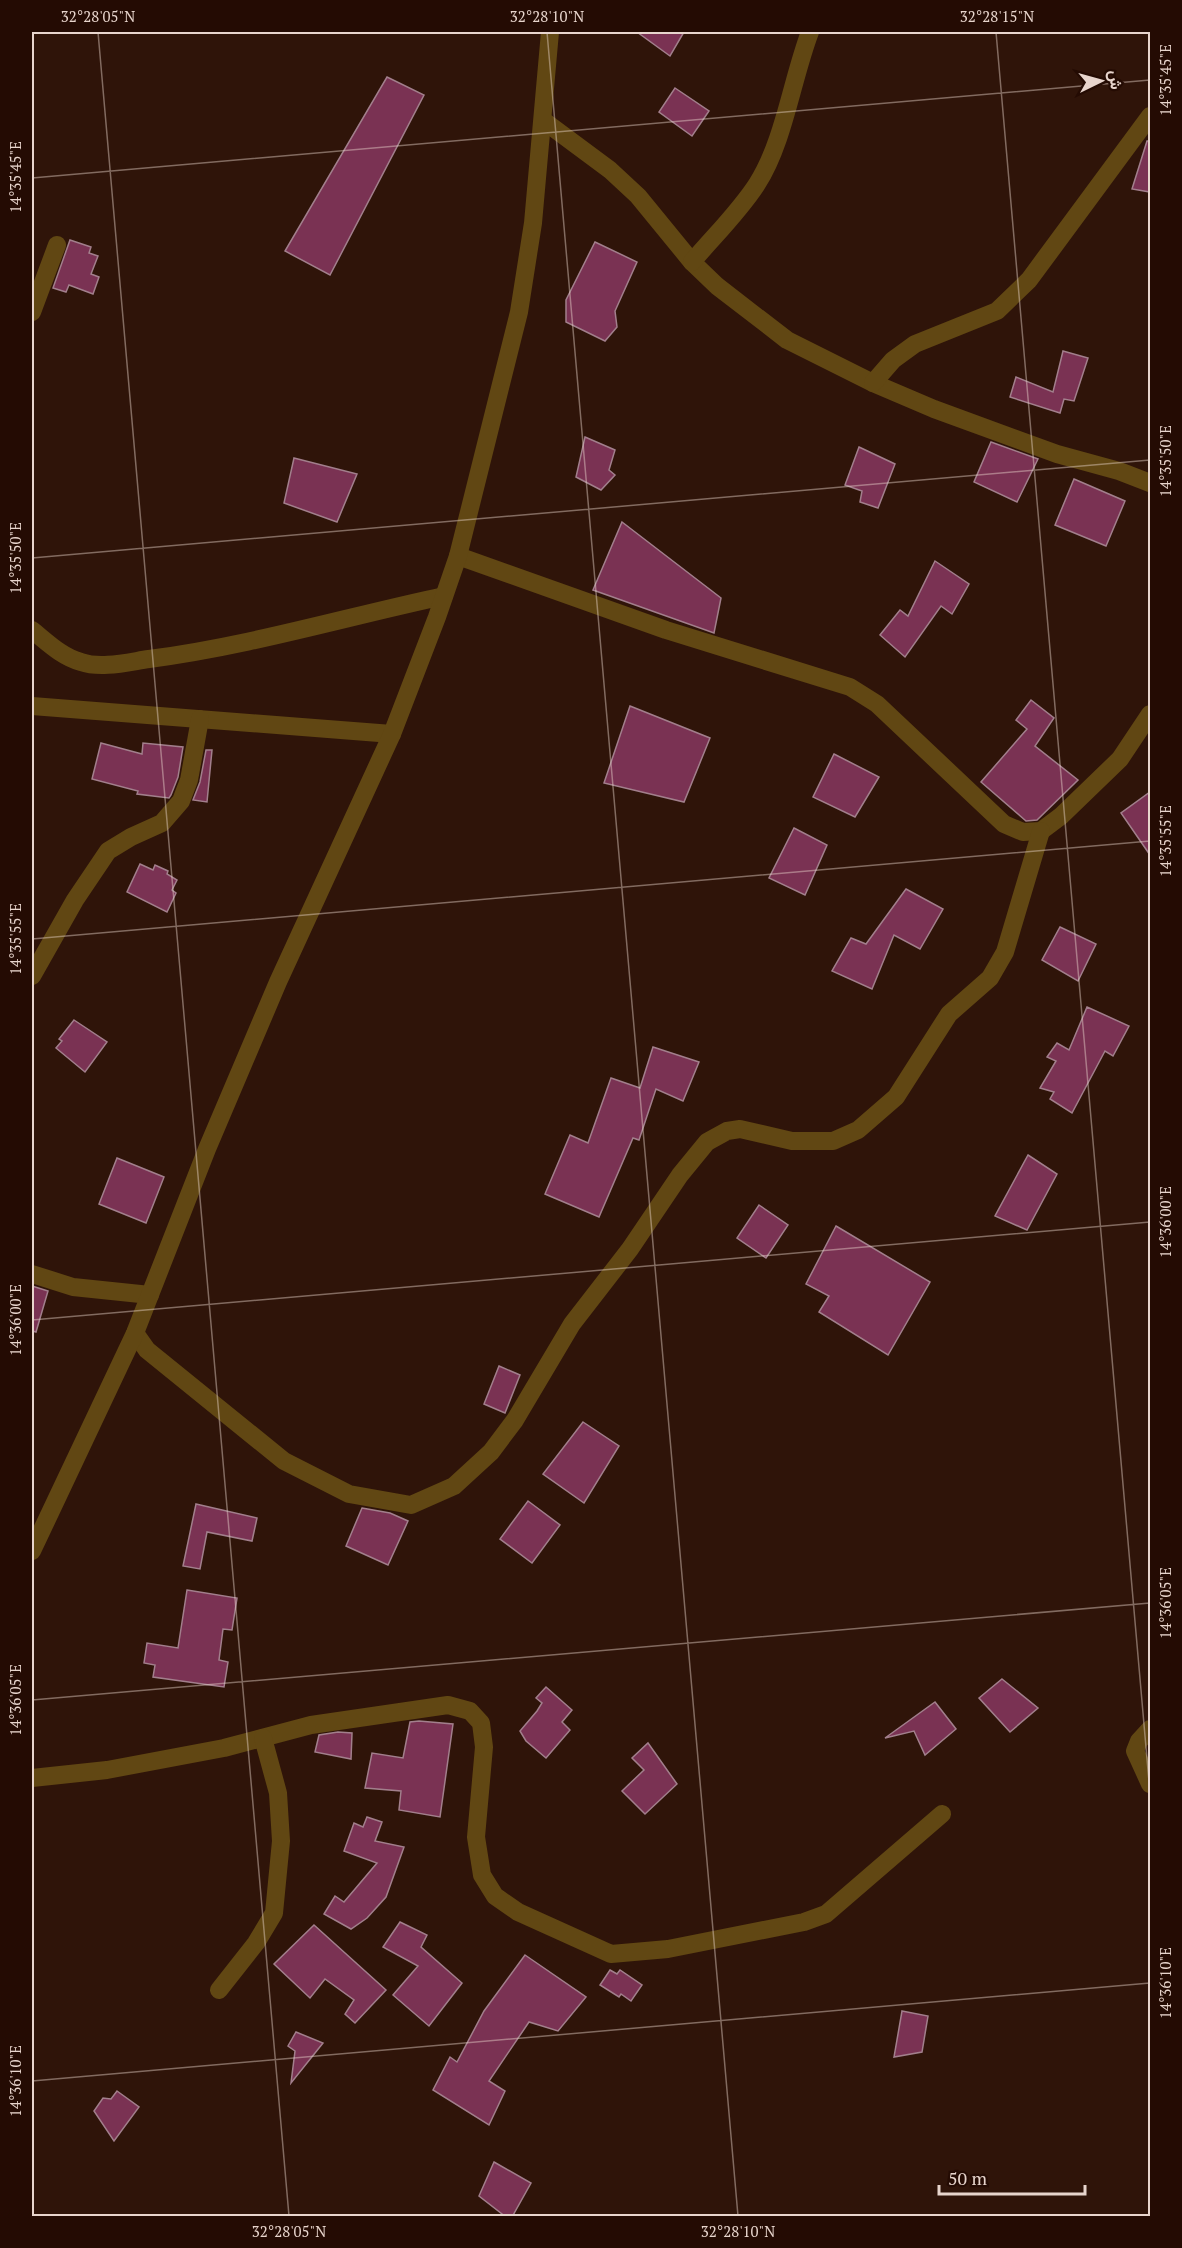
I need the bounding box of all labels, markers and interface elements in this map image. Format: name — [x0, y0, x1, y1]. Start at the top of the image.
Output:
text: 32°28'05"N — [61, 6, 135, 26]
text: 32°28'10"N — [510, 6, 584, 26]
text: 32°28'15"N — [960, 6, 1034, 26]
text: 14°35'45"E — [1155, 44, 1175, 116]
north arrow — [1071, 51, 1131, 111]
text: ش — [1104, 69, 1128, 90]
text: 14°35'45"E — [5, 141, 25, 213]
text: 14°35'50"E — [1155, 425, 1175, 497]
text: 14°35'50"E — [5, 522, 25, 594]
text: 14°35'55"E — [1155, 805, 1175, 877]
text: 14°35'55"E — [5, 903, 25, 975]
text: 14°36'00"E — [1155, 1186, 1175, 1258]
text: 14°36'00"E — [5, 1284, 25, 1356]
text: 14°36'05"E — [1155, 1567, 1175, 1639]
text: 14°36'05"E — [5, 1664, 25, 1736]
text: 14°36'10"E — [1155, 1947, 1175, 2019]
text: 14°36'10"E — [5, 2045, 25, 2117]
scale bar — [939, 2158, 1084, 2196]
text: 50 m — [948, 2166, 988, 2190]
text: 32°28'05"N — [252, 2221, 326, 2241]
text: 32°28'10"N — [701, 2221, 775, 2241]

